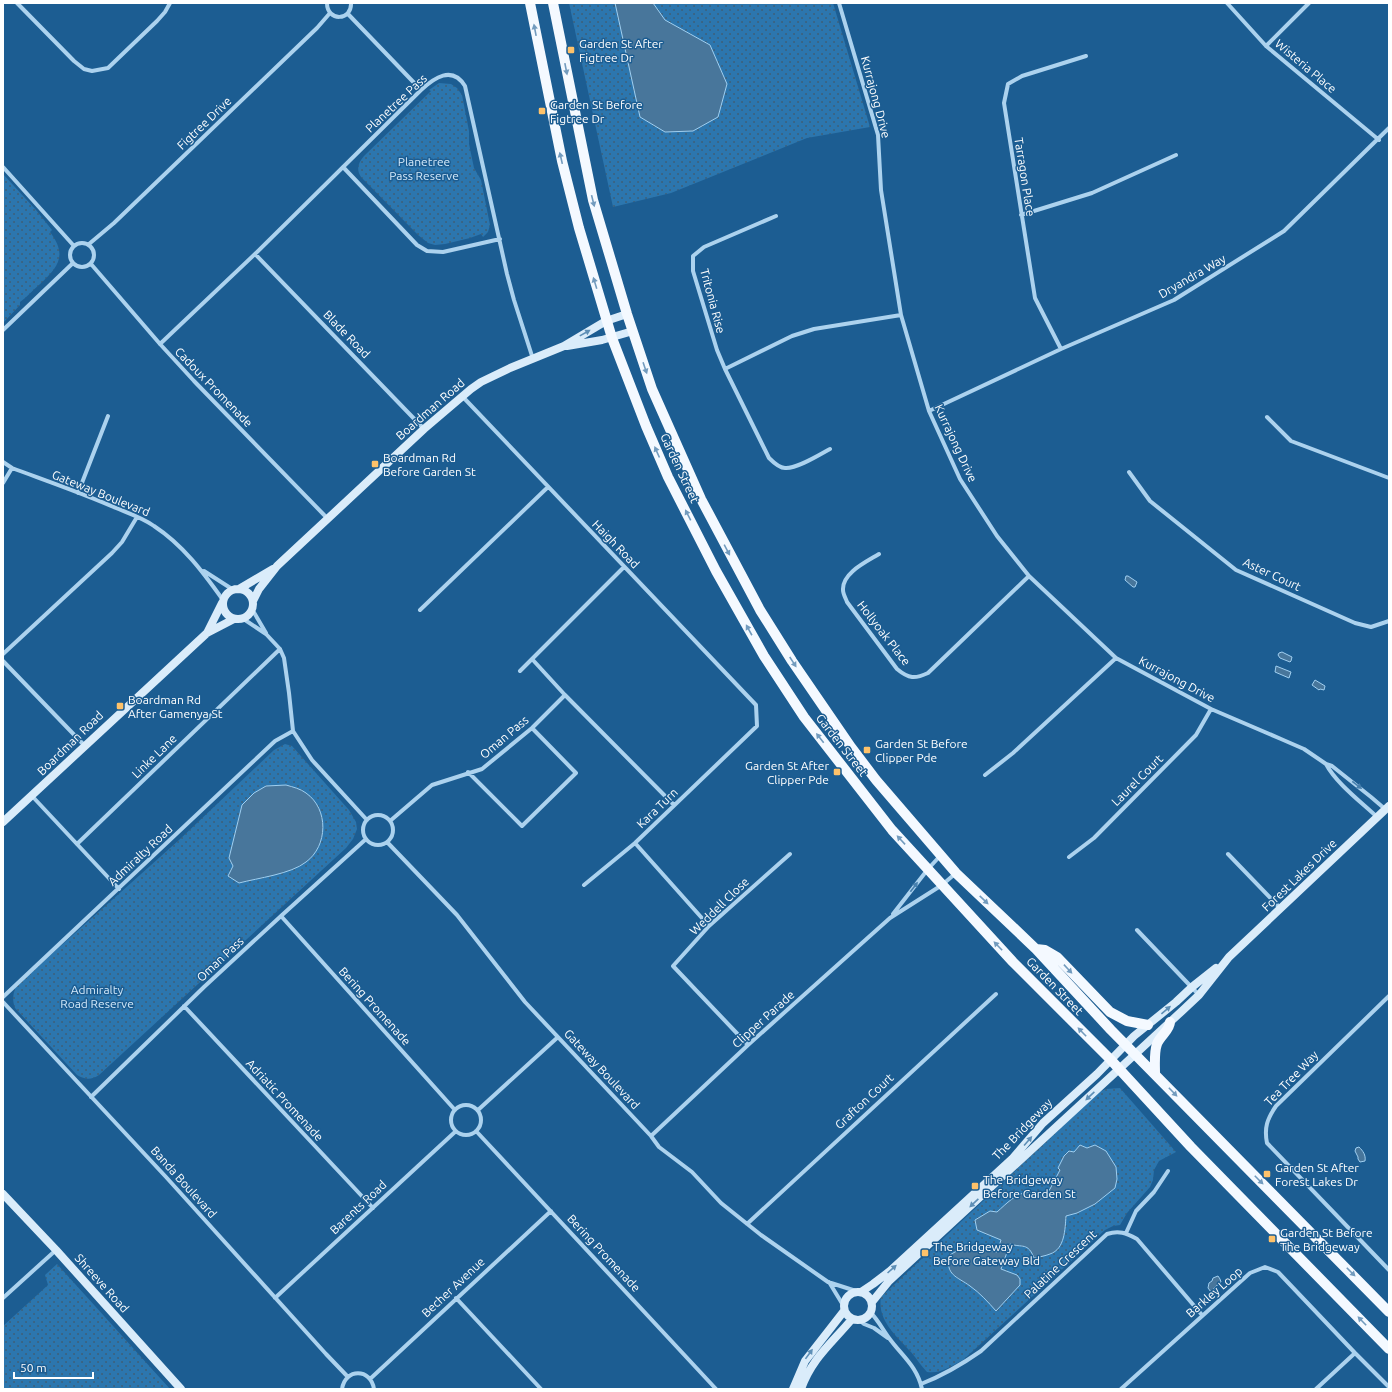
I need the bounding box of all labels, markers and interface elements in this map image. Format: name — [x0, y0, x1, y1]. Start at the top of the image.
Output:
one-way arrow — [532, 24, 538, 36]
place label: Garden St After Figtree Dr — [579, 37, 663, 64]
street label: Wisteria Place — [1273, 37, 1339, 95]
marker: Garden St After Figtree Dr — [566, 45, 576, 55]
street label: Kurrajong Drive — [859, 55, 893, 139]
one-way arrow — [563, 63, 569, 75]
street label: Planetree Pass — [363, 71, 429, 135]
street label: Figtree Drive — [174, 94, 234, 152]
place label: Garden St Before Figtree Dr — [550, 98, 643, 125]
marker: Garden St Before Figtree Dr — [537, 106, 547, 116]
street label: Tarragon Place — [1012, 137, 1038, 217]
one-way arrow — [558, 151, 564, 164]
park label: Planetree Pass Reserve — [389, 155, 459, 182]
one-way arrow — [591, 195, 597, 207]
street label: Dryandra Way — [1156, 251, 1228, 300]
street label: Tritonia Rise — [698, 267, 728, 335]
one-way arrow — [592, 277, 598, 289]
street label: Blade Road — [321, 308, 373, 360]
one-way arrow — [579, 330, 591, 337]
street label: Cadoux Promenade — [173, 344, 255, 430]
one-way arrow — [642, 362, 648, 374]
street label: Boardman Road — [393, 376, 467, 442]
street label: Kurrajong Drive — [932, 402, 980, 484]
street label: Garden Street — [658, 431, 702, 505]
one-way arrow — [654, 446, 660, 457]
place label: Boardman Rd Before Garden St — [383, 451, 476, 478]
marker: Boardman Rd Before Garden St — [370, 459, 380, 469]
street label: Gateway Boulevard — [50, 467, 152, 519]
one-way arrow — [684, 509, 691, 521]
street label: Haigh Road — [590, 517, 642, 571]
one-way arrow — [724, 544, 730, 556]
street label: Aster Court — [1241, 555, 1303, 593]
street label: Hollyoak Place — [855, 598, 913, 668]
one-way arrow — [746, 624, 752, 636]
street label: Kurrajong Drive — [1137, 654, 1217, 704]
one-way arrow — [789, 657, 797, 667]
place label: Boardman Rd After Gamenya St — [128, 693, 223, 720]
marker: Boardman Rd After Gamenya St — [115, 701, 125, 711]
street label: Boardman Road — [34, 708, 106, 778]
street label: Garden Street — [814, 711, 871, 779]
street label: Oman Pass — [477, 713, 531, 761]
street label: Linke Lane — [129, 732, 179, 780]
one-way arrow — [816, 733, 825, 744]
place label: Garden St Before Clipper Pde — [875, 737, 968, 764]
marker: Garden St Before Clipper Pde — [862, 745, 872, 755]
street label: Laurel Court — [1109, 752, 1165, 808]
place label: Garden St After Clipper Pde — [745, 759, 829, 786]
marker: Garden St After Clipper Pde — [832, 767, 842, 777]
one-way arrow — [1351, 781, 1362, 789]
street label: Kara Turn — [634, 785, 680, 831]
street label: Admiralty Road — [105, 822, 175, 888]
one-way arrow — [897, 835, 906, 845]
street label: Forest Lakes Drive — [1259, 836, 1339, 914]
street label: Weddell Close — [687, 875, 751, 937]
one-way arrow — [910, 881, 918, 892]
one-way arrow — [979, 895, 989, 904]
street label: Oman Pass — [194, 934, 246, 984]
one-way arrow — [993, 941, 1003, 951]
street label: Garden Street — [1024, 954, 1086, 1018]
street label: Bering Promenade — [337, 964, 413, 1048]
one-way arrow — [1063, 964, 1073, 974]
park label: Admiralty Road Reserve — [60, 983, 134, 1010]
street label: Clipper Parade — [729, 988, 797, 1050]
one-way arrow — [1161, 1005, 1171, 1014]
street label: Gateway Boulevard — [562, 1026, 642, 1112]
one-way arrow — [1077, 1027, 1087, 1037]
street label: Tea Tree Way — [1262, 1048, 1321, 1108]
street label: Adriatic Promenade — [244, 1057, 326, 1143]
street label: Grafton Court — [832, 1070, 896, 1131]
one-way arrow — [1168, 1087, 1178, 1097]
one-way arrow — [1085, 1091, 1095, 1101]
street label: The Bridgeway — [990, 1096, 1055, 1162]
one-way arrow — [1023, 1136, 1032, 1147]
street label: Banda Boulevard — [149, 1144, 219, 1220]
place label: Garden St After Forest Lakes Dr — [1275, 1161, 1359, 1188]
marker: Garden St After Forest Lakes Dr — [1262, 1169, 1272, 1179]
place label: The Bridgeway Before Garden St — [983, 1173, 1076, 1200]
one-way arrow — [1255, 1175, 1264, 1185]
street label: Barents Road — [327, 1178, 389, 1236]
marker: The Bridgeway Before Garden St — [970, 1181, 980, 1191]
one-way arrow — [969, 1199, 979, 1208]
street label: Bering Promenade — [565, 1212, 643, 1294]
place label: Garden St Before The Bridgeway — [1280, 1226, 1373, 1253]
street label: Palatine Crescent — [1021, 1227, 1099, 1301]
marker: Garden St Before The Bridgeway — [1267, 1234, 1277, 1244]
place label: The Bridgeway Before Gateway Bld — [933, 1240, 1040, 1267]
marker: The Bridgeway Before Gateway Bld — [920, 1248, 930, 1258]
street label: Shreeve Road — [72, 1251, 132, 1315]
street label: Becher Avenue — [419, 1255, 487, 1319]
one-way arrow — [887, 1264, 897, 1273]
street label: Barkley Loop — [1183, 1264, 1245, 1320]
one-way arrow — [1346, 1267, 1356, 1277]
one-way arrow — [1357, 1316, 1367, 1326]
one-way arrow — [805, 1349, 813, 1359]
scale bar — [14, 1354, 93, 1380]
text: 50 m — [20, 1361, 47, 1374]

